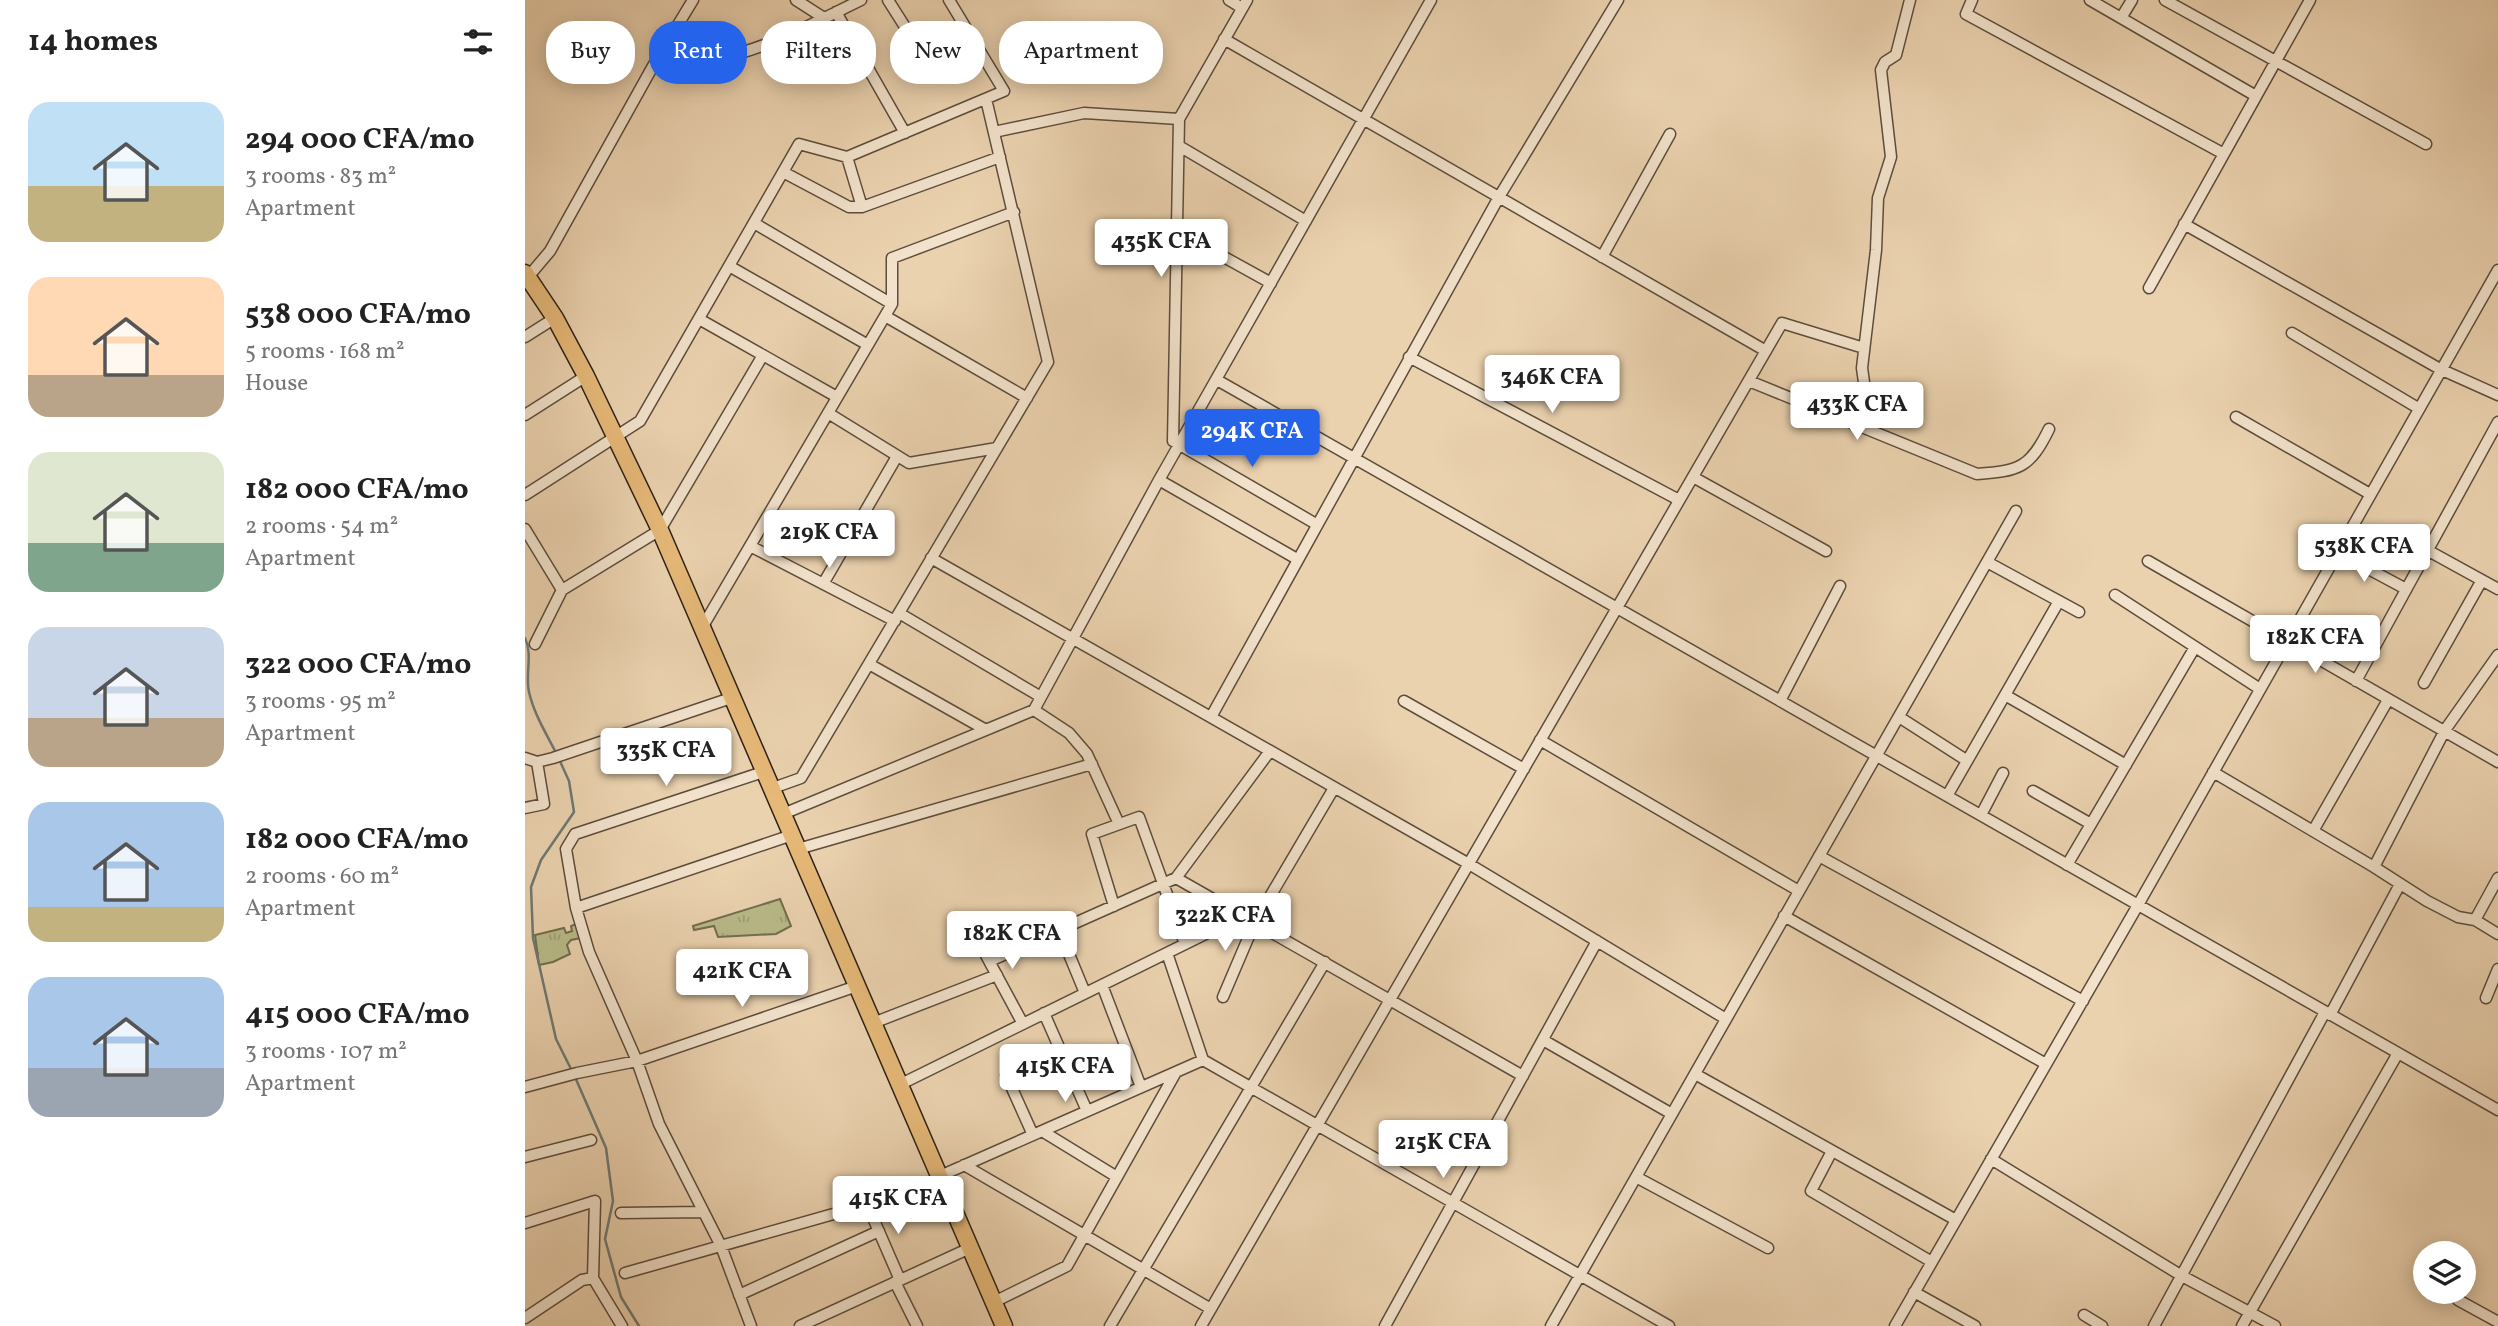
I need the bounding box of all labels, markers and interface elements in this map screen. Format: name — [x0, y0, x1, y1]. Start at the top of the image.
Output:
text: 14 homes — [28, 21, 158, 63]
chip: Buy — [546, 21, 635, 84]
chip: Rent — [649, 21, 747, 84]
chip: Filters — [761, 21, 876, 84]
chip: New — [890, 21, 985, 84]
chip: Apartment — [999, 21, 1163, 84]
icon: filters — [459, 23, 497, 61]
text: 294 000 CFA/mo — [245, 119, 475, 161]
icon: home — [84, 130, 168, 214]
text: 3 rooms · 83 m² — [245, 161, 396, 193]
text: Apartment — [245, 193, 356, 225]
pin: 435K CFA — [1089, 219, 1233, 279]
text: 435K CFA — [1111, 226, 1211, 258]
text: 538 000 CFA/mo — [245, 294, 471, 336]
icon: home — [84, 305, 168, 389]
text: 5 rooms · 168 m² — [245, 336, 404, 368]
pin: 346K CFA — [1480, 356, 1624, 415]
text: 346K CFA — [1501, 362, 1603, 394]
text: House — [245, 368, 308, 400]
pin: 433K CFA — [1785, 382, 1929, 442]
text: 433K CFA — [1806, 389, 1908, 421]
pin: 294K CFA — [1180, 410, 1324, 469]
text: 294K CFA — [1201, 416, 1303, 448]
text: 182 000 CFA/mo — [245, 469, 469, 511]
icon: home — [84, 480, 168, 564]
pin: 219K CFA — [757, 510, 901, 570]
text: 2 rooms · 54 m² — [245, 511, 398, 543]
text: 219K CFA — [780, 517, 878, 549]
pin: 538K CFA — [2292, 524, 2436, 584]
text: 538K CFA — [2314, 531, 2414, 563]
text: Apartment — [245, 543, 356, 575]
pin: 182K CFA — [2243, 616, 2387, 675]
text: 182K CFA — [2266, 622, 2364, 654]
text: 322 000 CFA/mo — [245, 644, 471, 686]
icon: home — [84, 655, 168, 739]
text: 3 rooms · 95 m² — [245, 686, 396, 718]
text: Apartment — [245, 718, 356, 750]
pin: 335K CFA — [594, 728, 738, 788]
text: 335K CFA — [616, 735, 716, 767]
text: 182 000 CFA/mo — [245, 819, 469, 861]
icon: home — [84, 830, 168, 914]
text: 2 rooms · 60 m² — [245, 861, 399, 893]
text: Apartment — [245, 893, 356, 925]
pin: 322K CFA — [1153, 894, 1297, 953]
text: 322K CFA — [1175, 900, 1275, 932]
pin: 182K CFA — [940, 912, 1084, 971]
text: 182K CFA — [963, 918, 1061, 950]
pin: 421K CFA — [670, 950, 814, 1009]
text: 421K CFA — [692, 956, 792, 988]
text: 415 000 CFA/mo — [245, 994, 470, 1036]
icon: home — [84, 1005, 168, 1089]
text: 3 rooms · 107 m² — [245, 1036, 407, 1068]
pin: 415K CFA — [993, 1044, 1137, 1104]
text: 415K CFA — [1016, 1051, 1114, 1083]
text: Apartment — [245, 1068, 356, 1100]
pin: 215K CFA — [1371, 1120, 1515, 1180]
text: 215K CFA — [1395, 1127, 1491, 1159]
pin: 415K CFA — [826, 1176, 970, 1236]
text: 415K CFA — [849, 1183, 947, 1215]
map controls — [2413, 1241, 2476, 1304]
button: layers — [2413, 1241, 2476, 1304]

